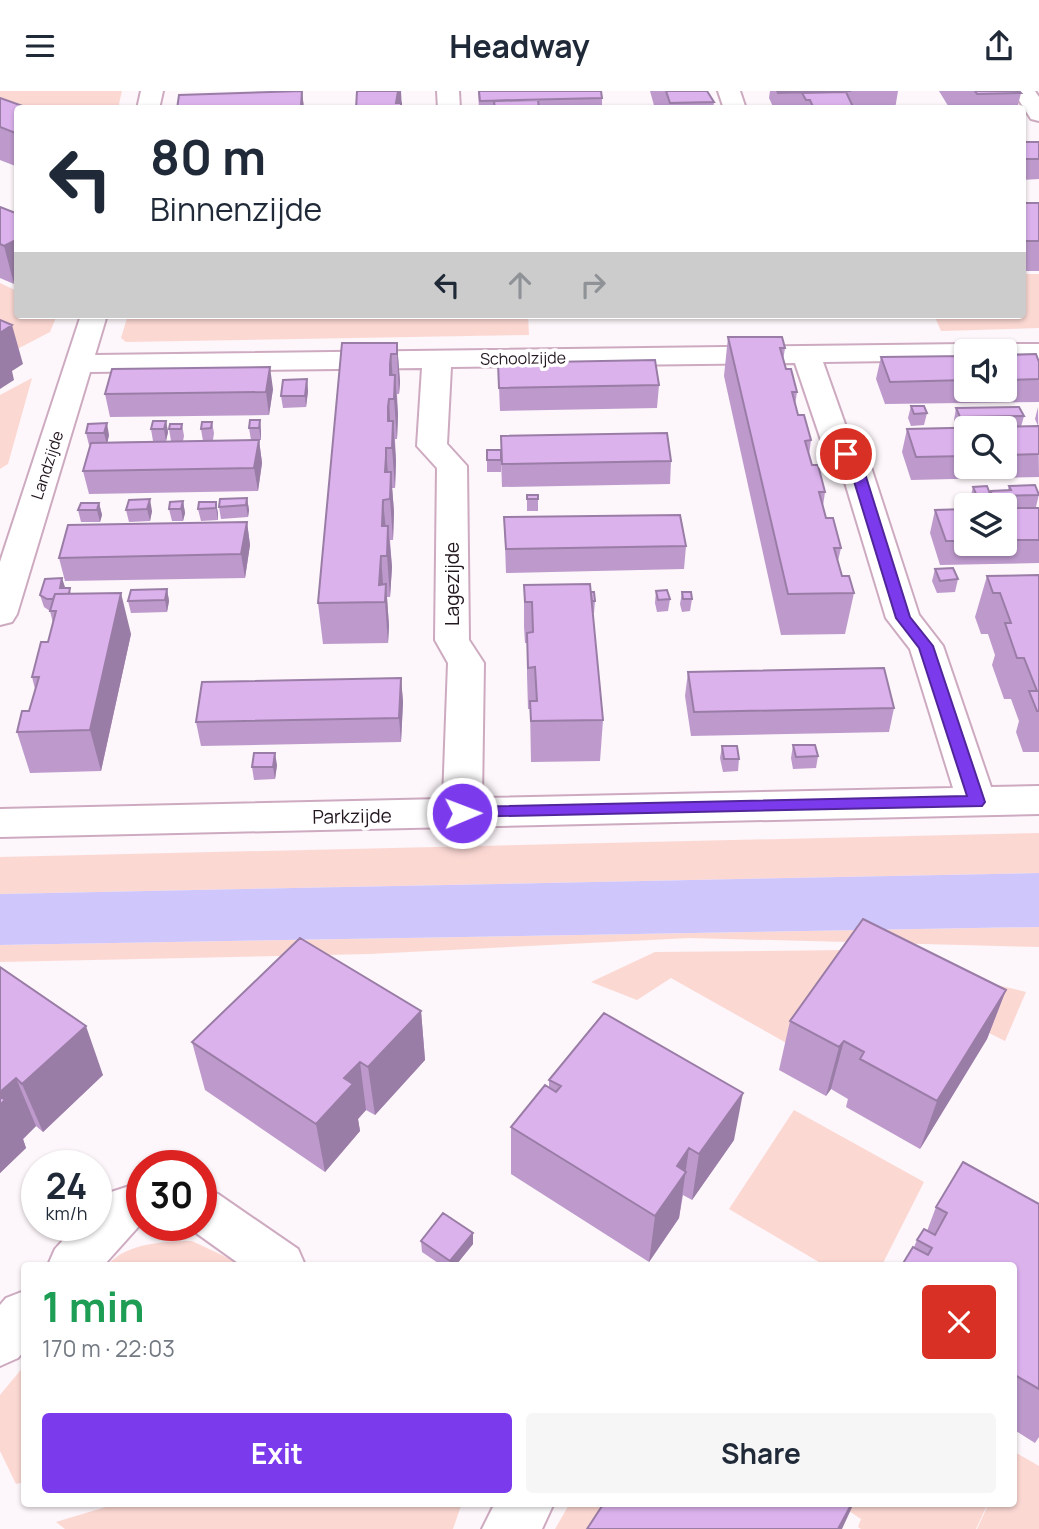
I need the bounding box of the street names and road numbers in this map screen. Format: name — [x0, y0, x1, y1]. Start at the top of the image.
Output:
street label: Schoolzijde — [480, 346, 566, 370]
street label: Landzijde — [26, 428, 68, 502]
street label: Lagezijde — [439, 542, 465, 626]
street label: Parkzijde — [312, 802, 392, 830]

